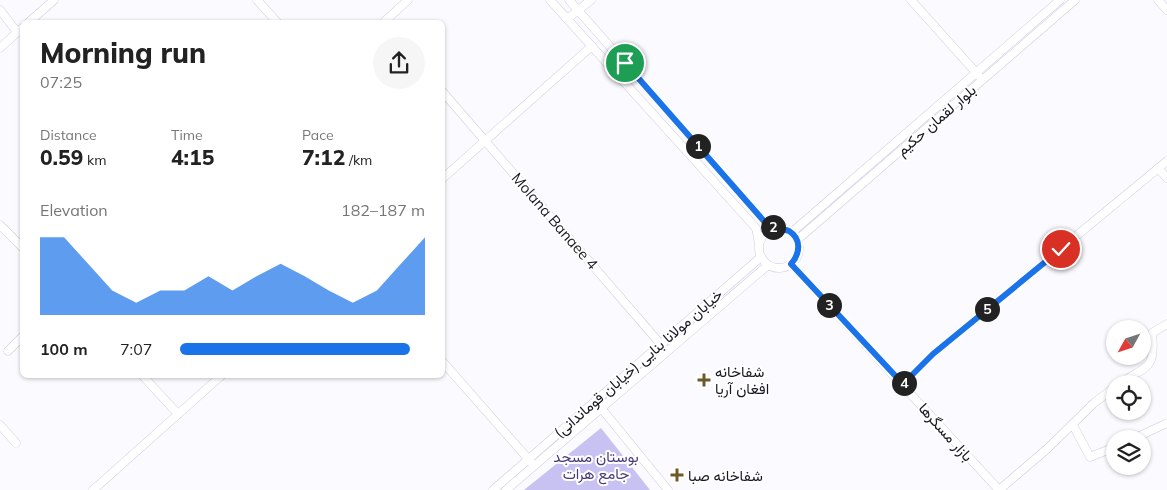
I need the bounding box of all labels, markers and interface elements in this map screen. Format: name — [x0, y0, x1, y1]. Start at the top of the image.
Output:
text: Morning run — [40, 35, 206, 70]
button: share — [373, 37, 425, 89]
pin — [604, 42, 646, 84]
icon: arrive — [611, 49, 639, 77]
text: 07:25 — [40, 72, 82, 92]
street label: بلوار لقمان حکیم — [892, 80, 980, 161]
text: Distance — [40, 126, 97, 144]
text: Time — [171, 126, 203, 144]
text: Pace — [302, 126, 334, 144]
pin: 1 — [686, 134, 710, 158]
text: 1 — [694, 137, 703, 155]
text: 0.59 — [40, 144, 83, 170]
text: 4:15 — [171, 144, 214, 170]
text: 7:12 — [302, 144, 345, 170]
text: km — [83, 151, 106, 169]
text: /km — [345, 151, 372, 169]
street label: Molana Banaee 4 — [508, 169, 602, 273]
text: Elevation — [40, 200, 108, 220]
text: 182–187 m — [341, 200, 425, 220]
pin: 2 — [760, 214, 786, 240]
text: 2 — [769, 218, 778, 236]
pin — [1040, 228, 1082, 270]
icon: check — [1047, 235, 1075, 263]
street label: خیابان مولانا بنایی (خیابان قوماندانی) — [550, 284, 727, 442]
pin: 3 — [816, 292, 842, 318]
text: 3 — [825, 296, 834, 314]
pin: 5 — [974, 296, 1000, 322]
text: 5 — [983, 300, 992, 318]
north arrow — [1106, 320, 1151, 365]
map controls — [1106, 320, 1151, 475]
text: 100 m — [40, 339, 88, 359]
text: 7:07 — [120, 339, 152, 359]
place label: شفاخانه افغان آریا — [715, 362, 769, 398]
pin: 4 — [892, 370, 916, 396]
marker: شفاخانه افغان آریا — [697, 373, 711, 387]
text: 4 — [900, 374, 909, 392]
button: locate — [1106, 375, 1151, 420]
street label: بازار مسگرها — [915, 399, 977, 465]
button: layers — [1106, 430, 1151, 475]
park label: بوستان مسجد جامع هرات — [553, 447, 639, 485]
place label: شفاخانه صبا — [688, 466, 763, 485]
marker: شفاخانه صبا — [670, 468, 684, 482]

